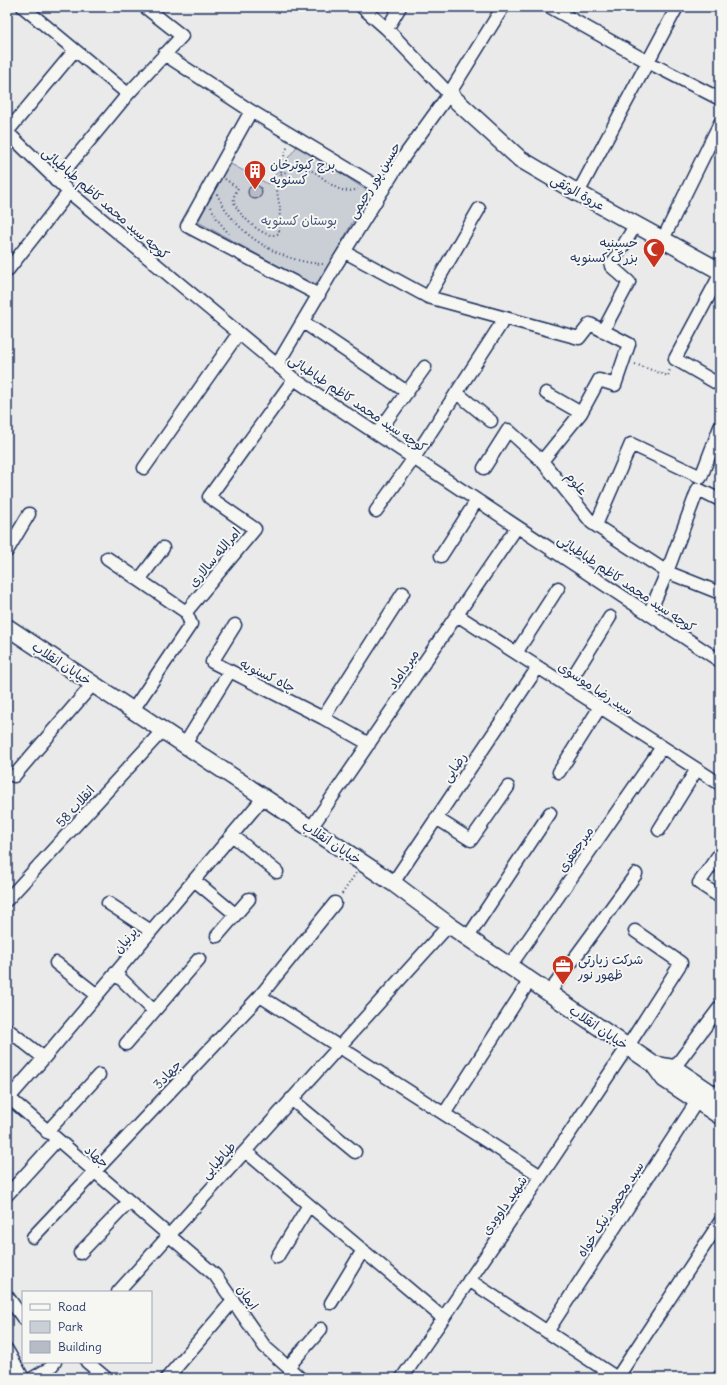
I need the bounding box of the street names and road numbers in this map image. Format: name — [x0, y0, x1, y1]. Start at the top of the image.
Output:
street label: حسین پور رحیمی — [344, 139, 406, 222]
street label: کوچه سید محمد کاظم طباطبائی — [37, 143, 173, 265]
street label: عروة الوثقی — [547, 171, 608, 215]
street label: کوچه سید محمد کاظم طباطبائی — [284, 351, 430, 458]
street label: علوم — [560, 468, 591, 500]
street label: امرالله سالاری — [184, 524, 244, 591]
street label: کوچه سید محمد کاظم طباطبائی — [553, 531, 699, 638]
street label: خیابان انقلاب — [29, 638, 95, 689]
street label: میرداماد — [384, 646, 423, 692]
street label: چاه کسنویه — [237, 655, 298, 696]
street label: سید رضا موسوی — [555, 658, 637, 719]
street label: رضایی — [438, 749, 471, 786]
street label: انقلاب 58 — [52, 782, 98, 831]
street label: خیابان انقلاب — [299, 817, 365, 868]
street label: میرجعفری — [553, 823, 597, 876]
street label: پرنیان — [110, 924, 141, 957]
street label: خیابان انقلاب — [566, 1002, 631, 1053]
street label: جهاد3 — [150, 1056, 185, 1093]
street label: طباطبایی — [197, 1138, 240, 1183]
street label: جهاد — [81, 1141, 112, 1171]
street label: سید محمود نیک خواه — [573, 1158, 648, 1260]
street label: شهید داوودی — [478, 1172, 531, 1238]
street label: ایمان — [233, 1281, 262, 1313]

